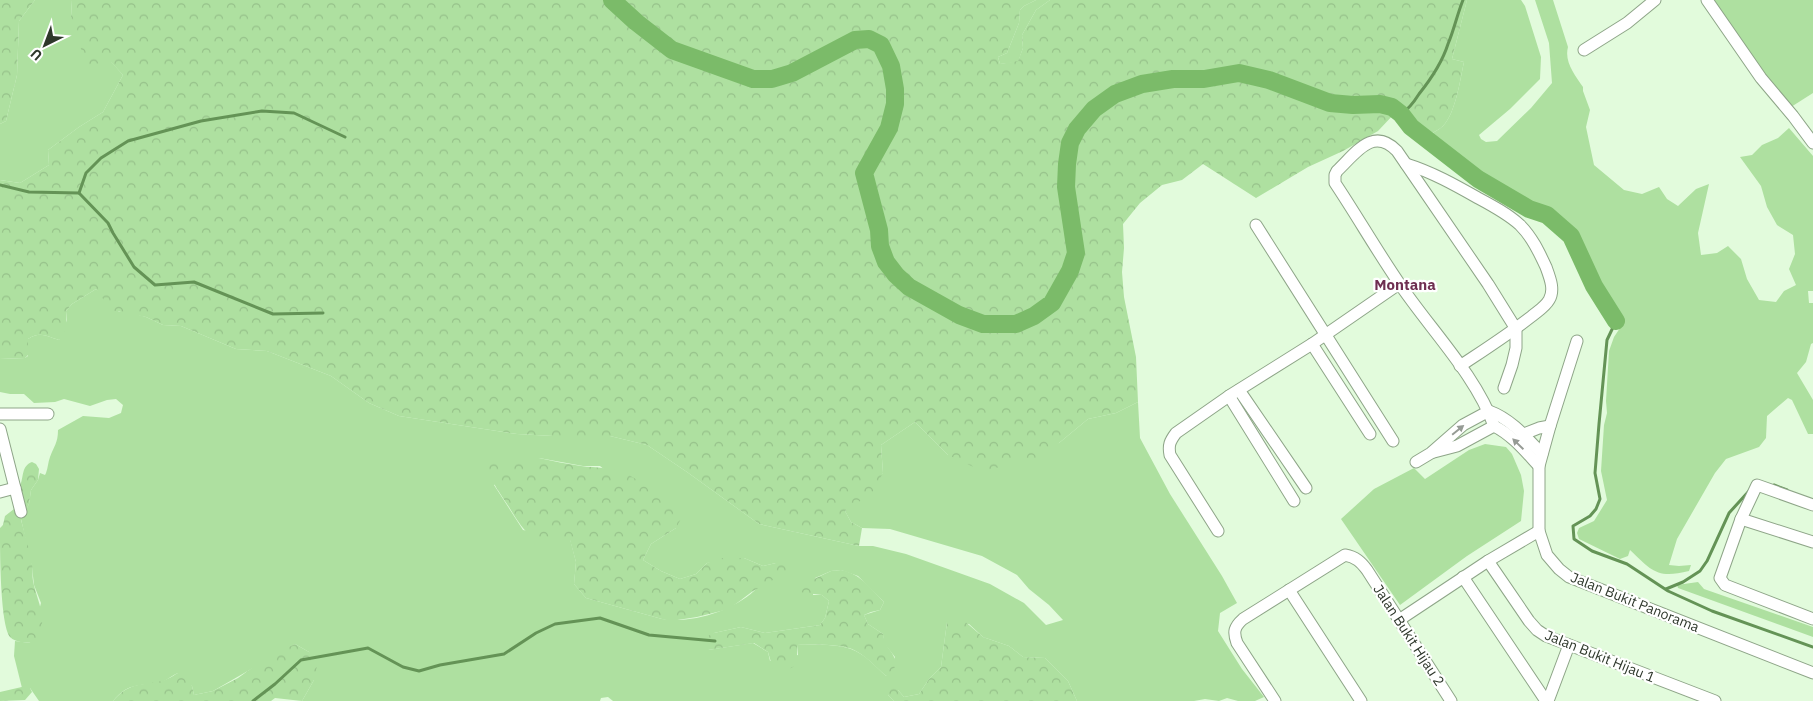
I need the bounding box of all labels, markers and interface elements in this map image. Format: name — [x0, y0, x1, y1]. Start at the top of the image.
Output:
north arrow — [20, 20, 70, 70]
text: U — [27, 45, 46, 65]
district label: Montana — [1374, 275, 1436, 294]
one-way arrow — [1451, 424, 1464, 435]
one-way arrow — [1512, 438, 1524, 450]
street label: Jalan Bukit Panorama — [1568, 568, 1702, 636]
street label: Jalan Bukit Hijau 2 — [1369, 581, 1449, 689]
street label: Jalan Bukit Hijau 1 — [1542, 626, 1658, 686]

